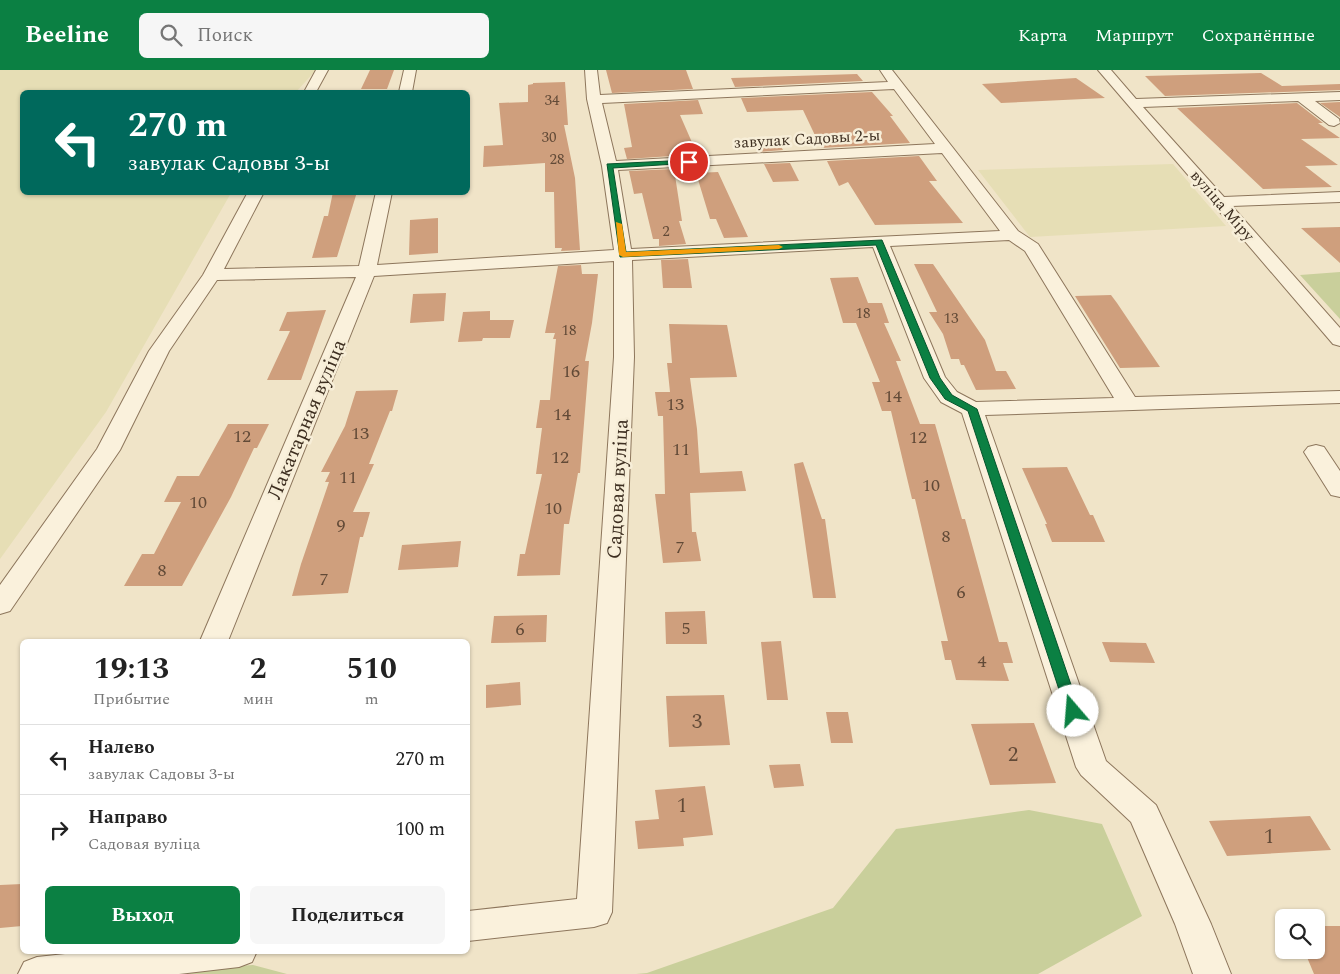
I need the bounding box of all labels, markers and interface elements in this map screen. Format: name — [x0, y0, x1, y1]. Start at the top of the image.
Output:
search box — [139, 13, 489, 58]
text: Beeline — [25, 17, 109, 53]
icon: search — [157, 21, 185, 49]
text: Поиск — [197, 21, 253, 50]
text: Карта — [1018, 22, 1067, 49]
text: Маршрут — [1095, 22, 1174, 49]
text: Сохранённые — [1202, 22, 1315, 49]
house number: 34 — [544, 89, 560, 112]
text: 270 m — [128, 99, 227, 152]
icon: left — [45, 110, 110, 175]
street label: завулак Садовы 2-ы — [733, 123, 881, 155]
house number: 30 — [541, 126, 557, 149]
pin — [668, 141, 710, 183]
text: завулак Садовы 3-ы — [128, 147, 330, 180]
house number: 28 — [549, 148, 565, 171]
icon: arrive — [675, 148, 703, 176]
street label: вуліца Міру — [1184, 165, 1261, 248]
house number: 2 — [662, 220, 670, 243]
house number: 18 — [855, 302, 871, 325]
house number: 13 — [943, 307, 959, 330]
house number: 18 — [561, 319, 577, 342]
street label: Лакатарная вуліца — [260, 334, 354, 504]
house number: 16 — [562, 358, 580, 385]
house number: 14 — [884, 383, 902, 410]
house number: 13 — [666, 391, 684, 418]
house number: 14 — [553, 401, 571, 428]
street label: Садовая вуліца — [599, 418, 637, 560]
house number: 13 — [351, 420, 369, 447]
house number: 12 — [233, 423, 251, 450]
house number: 12 — [909, 424, 927, 451]
house number: 11 — [672, 436, 690, 463]
house number: 12 — [551, 444, 569, 471]
house number: 11 — [339, 464, 357, 491]
house number: 10 — [922, 472, 940, 499]
house number: 10 — [189, 489, 207, 516]
house number: 10 — [544, 495, 562, 522]
house number: 9 — [337, 512, 346, 539]
house number: 8 — [942, 523, 951, 550]
house number: 7 — [676, 534, 685, 561]
house number: 8 — [158, 557, 167, 584]
house number: 7 — [320, 566, 329, 593]
house number: 6 — [957, 579, 966, 606]
house number: 5 — [682, 615, 691, 642]
house number: 6 — [516, 616, 525, 643]
text: 19:13 — [94, 646, 169, 692]
text: 2 — [250, 646, 267, 692]
text: 510 — [346, 646, 397, 692]
house number: 4 — [978, 648, 987, 675]
position arrow — [1046, 684, 1098, 736]
text: Прибытие — [93, 687, 170, 711]
text: мин — [243, 687, 273, 711]
text: m — [365, 687, 379, 711]
house number: 3 — [692, 706, 703, 738]
text: Налево — [88, 733, 155, 762]
house number: 2 — [1008, 739, 1018, 771]
text: 270 m — [395, 745, 445, 774]
icon: left — [45, 746, 73, 774]
text: завулак Садовы 3-ы — [88, 762, 235, 786]
house number: 1 — [677, 790, 687, 822]
text: Направо — [88, 803, 167, 832]
text: 100 m — [395, 815, 445, 844]
icon: right — [45, 816, 73, 844]
house number: 1 — [1264, 821, 1274, 853]
text: Садовая вуліца — [88, 832, 200, 856]
button: Выход — [45, 886, 240, 944]
button: Поделиться — [250, 886, 445, 944]
map controls — [1275, 909, 1325, 959]
button: search — [1275, 909, 1325, 959]

